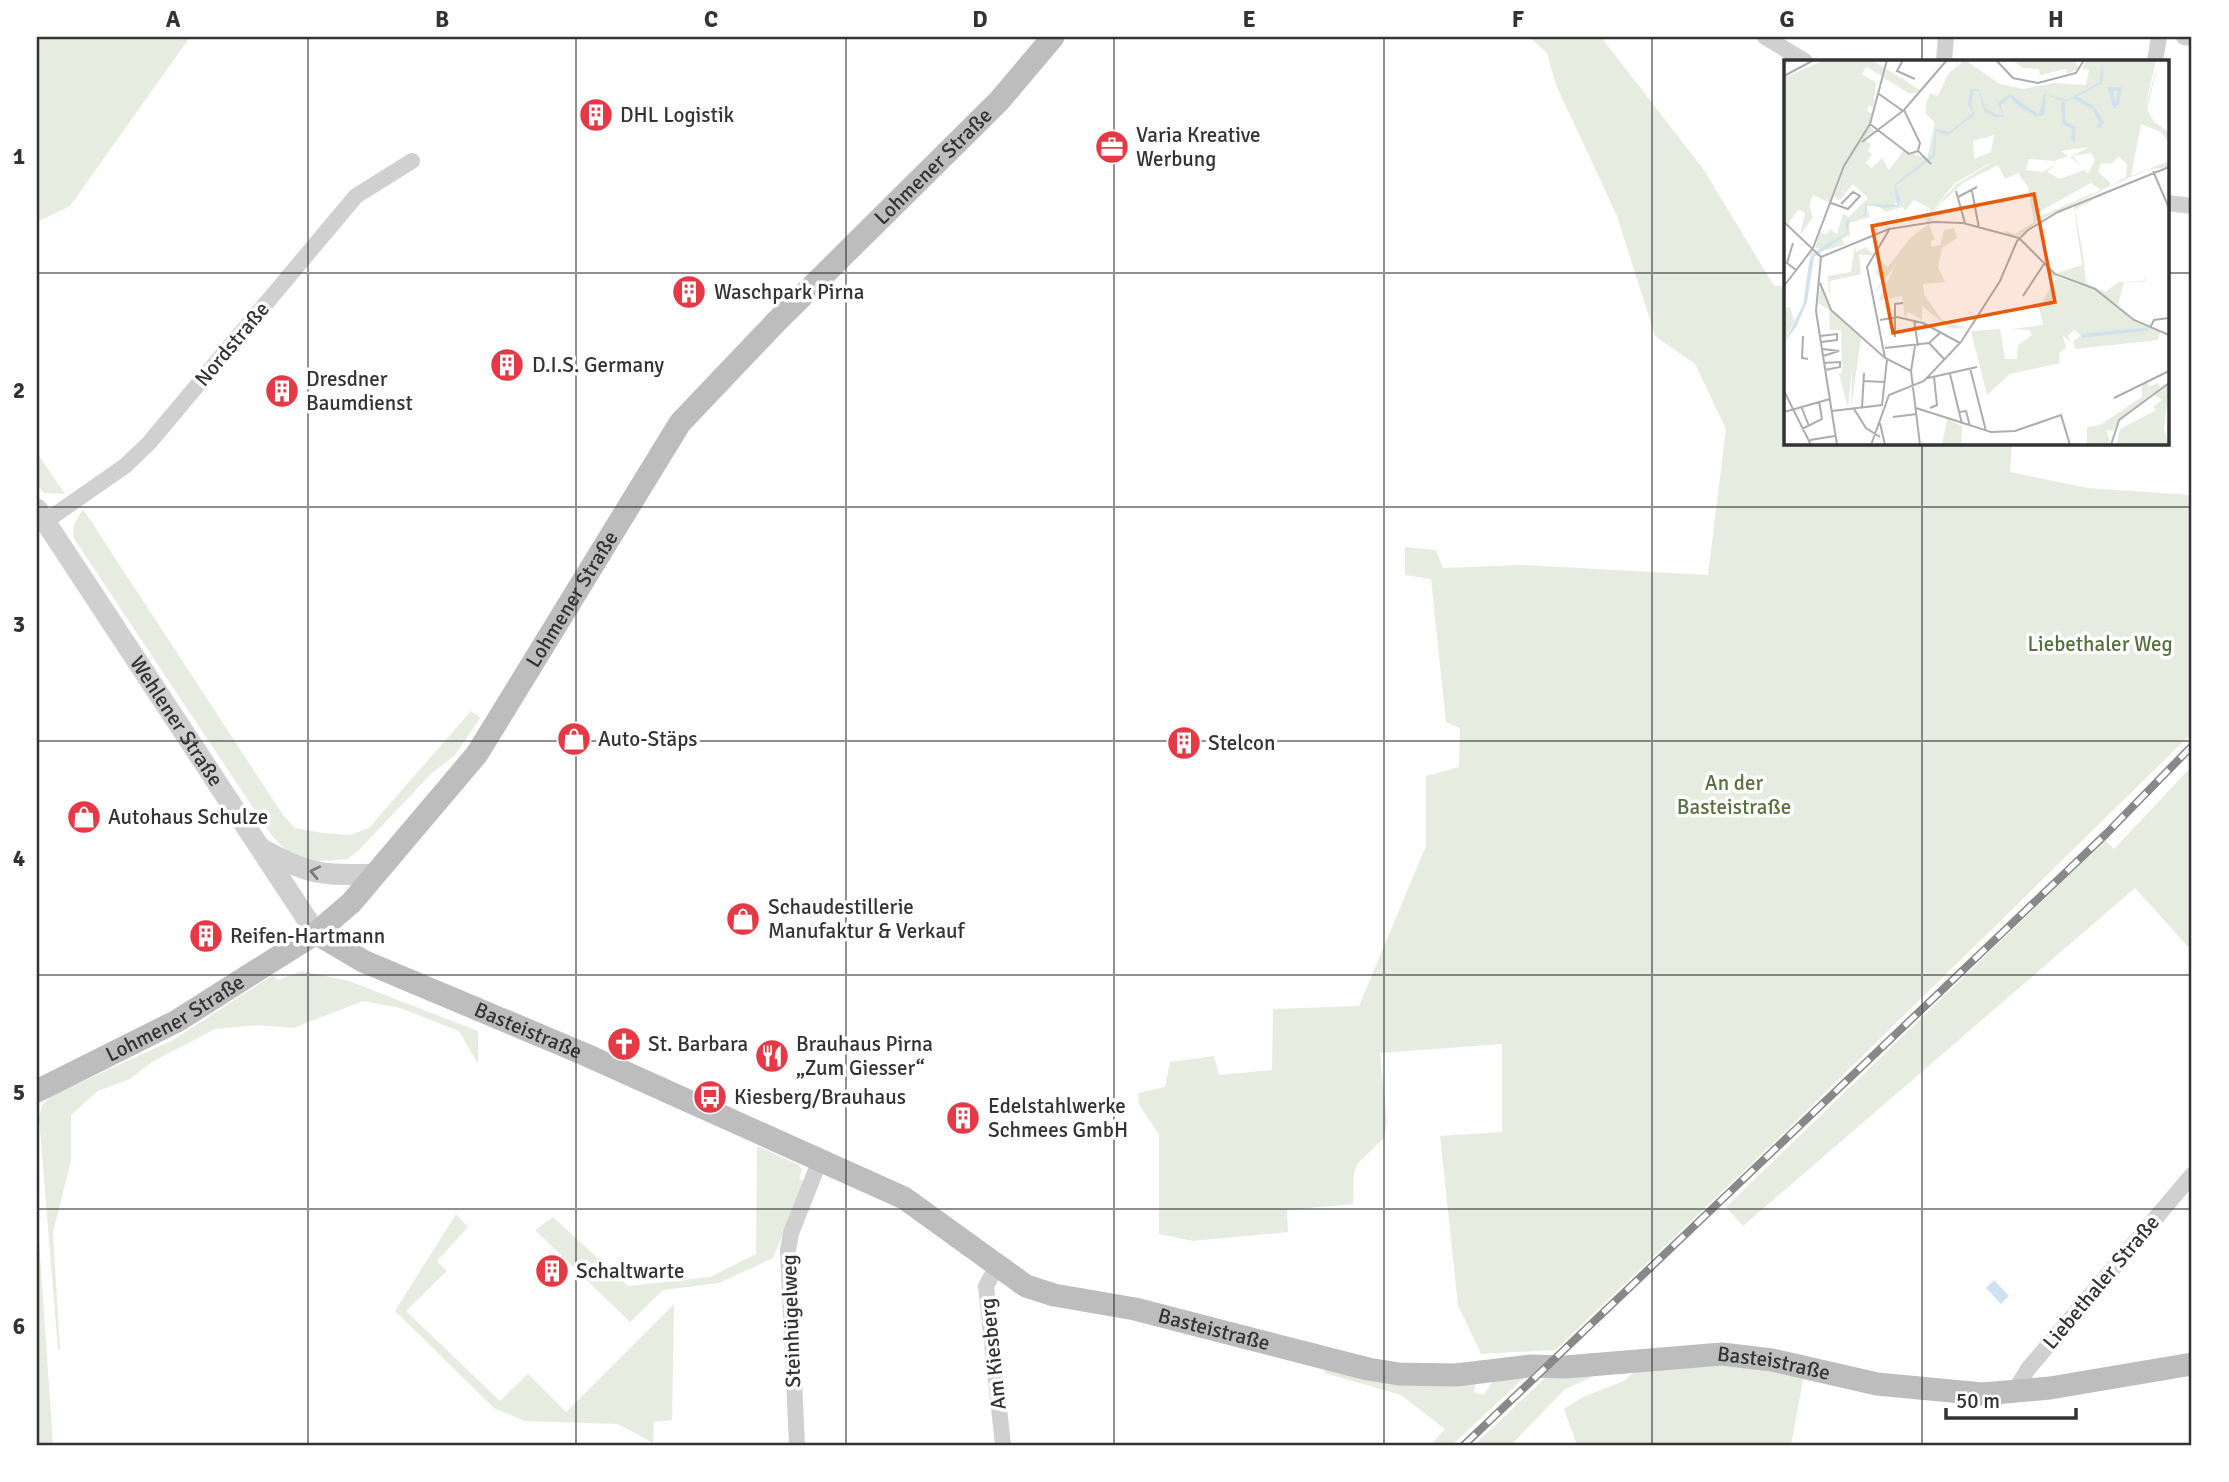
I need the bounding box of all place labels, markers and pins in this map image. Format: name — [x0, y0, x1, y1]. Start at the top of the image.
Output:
building icon: DHL Logistik — [577, 96, 615, 134]
place label: DHL Logistik — [620, 102, 735, 128]
place label: Varia Kreative Werbung — [1136, 122, 1261, 172]
office icon: Varia Kreative Werbung — [1093, 128, 1131, 166]
building icon: Waschpark Pirna — [670, 273, 708, 311]
place label: Waschpark Pirna — [714, 279, 864, 305]
building icon: D.I.S. Germany — [488, 346, 526, 384]
place label: D.I.S. Germany — [532, 352, 664, 378]
place label: Dresdner Baumdienst — [306, 366, 413, 416]
building icon: Dresdner Baumdienst — [263, 372, 301, 410]
shop icon: Auto-Stäps — [555, 720, 593, 758]
building icon: Stelcon — [1165, 724, 1203, 762]
place label: Auto-Stäps — [598, 726, 698, 752]
place label: Stelcon — [1208, 730, 1275, 756]
shop icon: Autohaus Schulze — [65, 798, 103, 836]
place label: Autohaus Schulze — [108, 804, 268, 830]
place label: Schaudestillerie Manufaktur & Verkauf — [768, 894, 966, 944]
shop icon: Schaudestillerie Manufaktur & Verkauf — [724, 900, 762, 938]
building icon: Reifen-Hartmann — [187, 917, 225, 955]
place label: Reifen-Hartmann — [230, 923, 385, 949]
church icon: St. Barbara — [605, 1025, 643, 1063]
place label: St. Barbara — [648, 1031, 748, 1057]
place label: Brauhaus Pirna „Zum Giesser“ — [796, 1031, 933, 1081]
restaurant icon: Brauhaus Pirna „Zum Giesser“ — [753, 1037, 791, 1075]
bus stop icon: Kiesberg/Brauhaus — [691, 1078, 729, 1116]
place label: Kiesberg/Brauhaus — [734, 1084, 906, 1110]
place label: Edelstahlwerke Schmees GmbH — [988, 1093, 1128, 1143]
building icon: Edelstahlwerke Schmees GmbH — [944, 1099, 982, 1137]
building icon: Schaltwarte — [533, 1252, 571, 1290]
place label: Schaltwarte — [576, 1258, 684, 1284]

